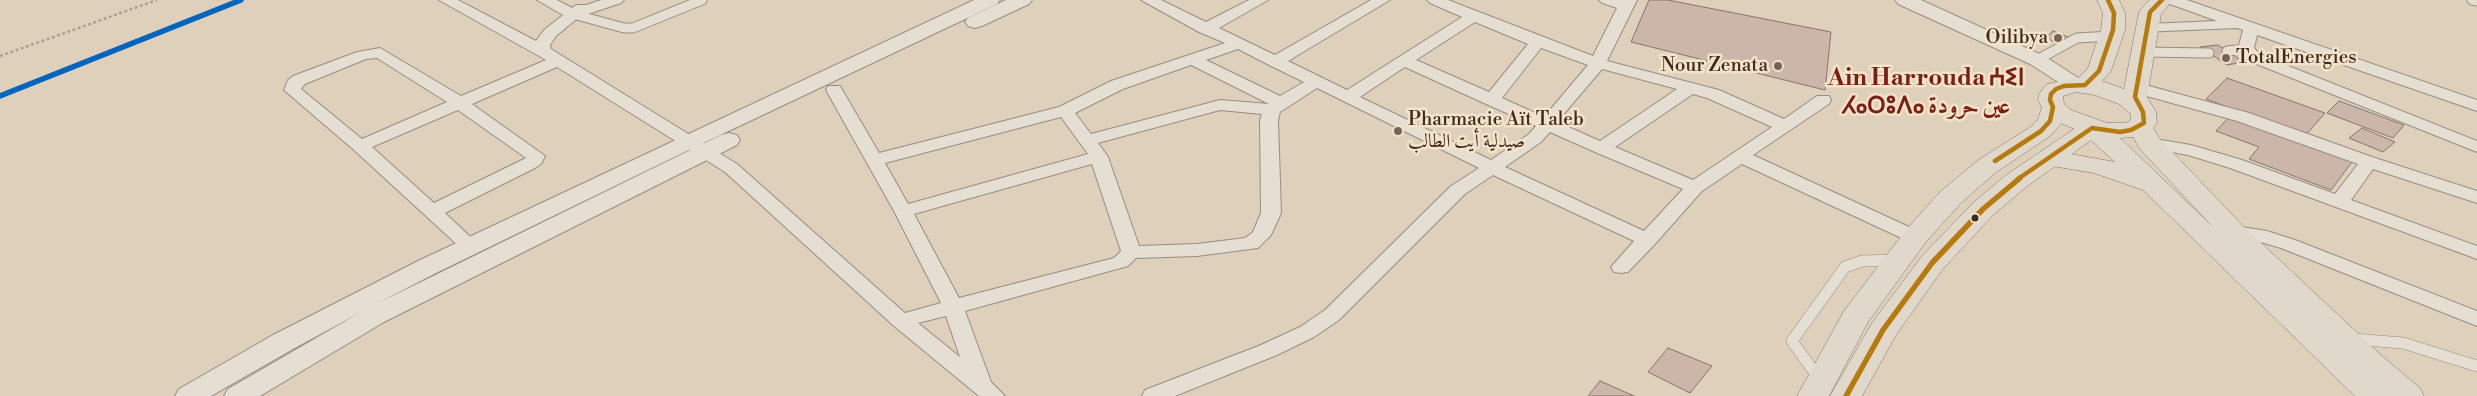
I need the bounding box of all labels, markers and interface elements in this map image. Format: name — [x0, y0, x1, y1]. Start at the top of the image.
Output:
place label: Oilibya — [1986, 27, 2048, 49]
marker: Oilibya — [2052, 32, 2064, 44]
place label: TotalEnergies — [2236, 47, 2357, 69]
marker: TotalEnergies — [2220, 52, 2232, 64]
place label: Nour Zenata — [1661, 55, 1768, 77]
marker: Nour Zenata — [1772, 60, 1784, 72]
district label: Ain Harrouda ⵄⵉⵏ ⵃⴰⵔⵓⴷⴰ عين حرودة — [1827, 65, 2025, 121]
place label: Pharmacie Aït Taleb صيدلية أيت الطالب — [1408, 109, 1584, 153]
marker: Pharmacie Aït Taleb صيدلية أيت الطالب — [1392, 125, 1404, 137]
unlabelled marker — [1970, 213, 1980, 223]

